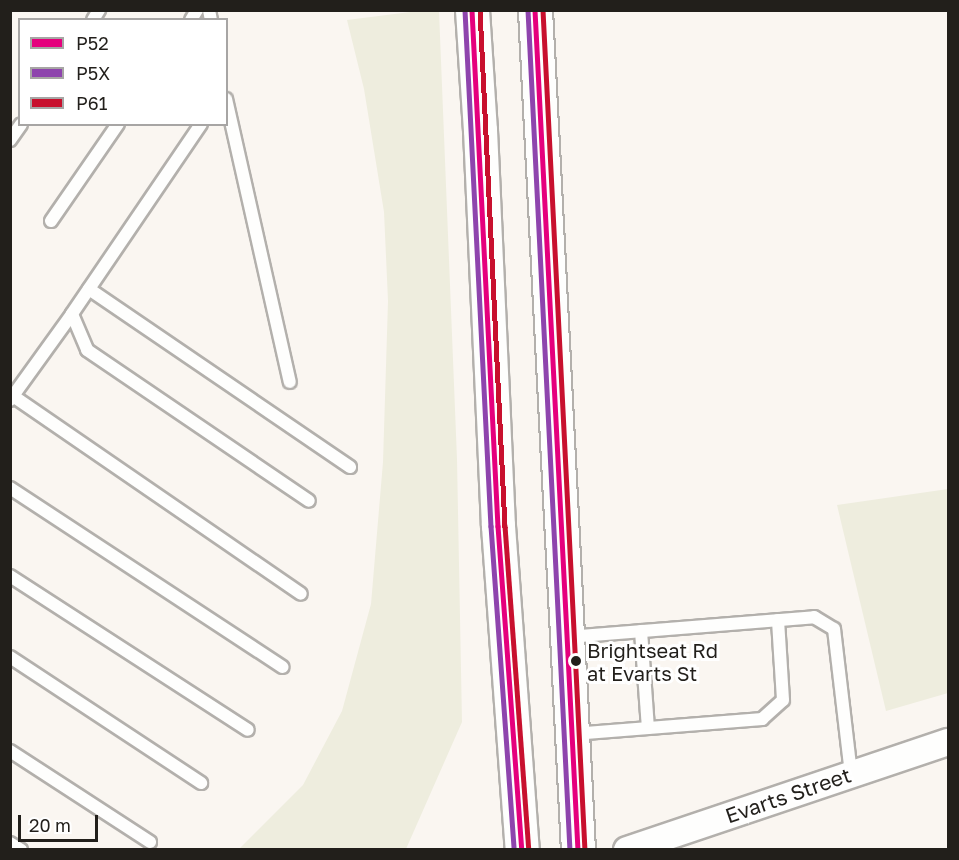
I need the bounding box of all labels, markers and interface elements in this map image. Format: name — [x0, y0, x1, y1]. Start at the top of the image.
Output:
legend — [18, 18, 228, 126]
text: P52 — [76, 32, 109, 54]
text: P5X — [76, 62, 110, 84]
text: P61 — [76, 92, 107, 114]
place label: Brightseat Rd at Evarts St — [587, 638, 718, 685]
marker: Brightseat Rd at Evarts St — [570, 655, 582, 667]
street label: Evarts Street — [722, 762, 854, 828]
scale bar — [21, 803, 100, 841]
text: 20 m — [29, 814, 71, 836]

